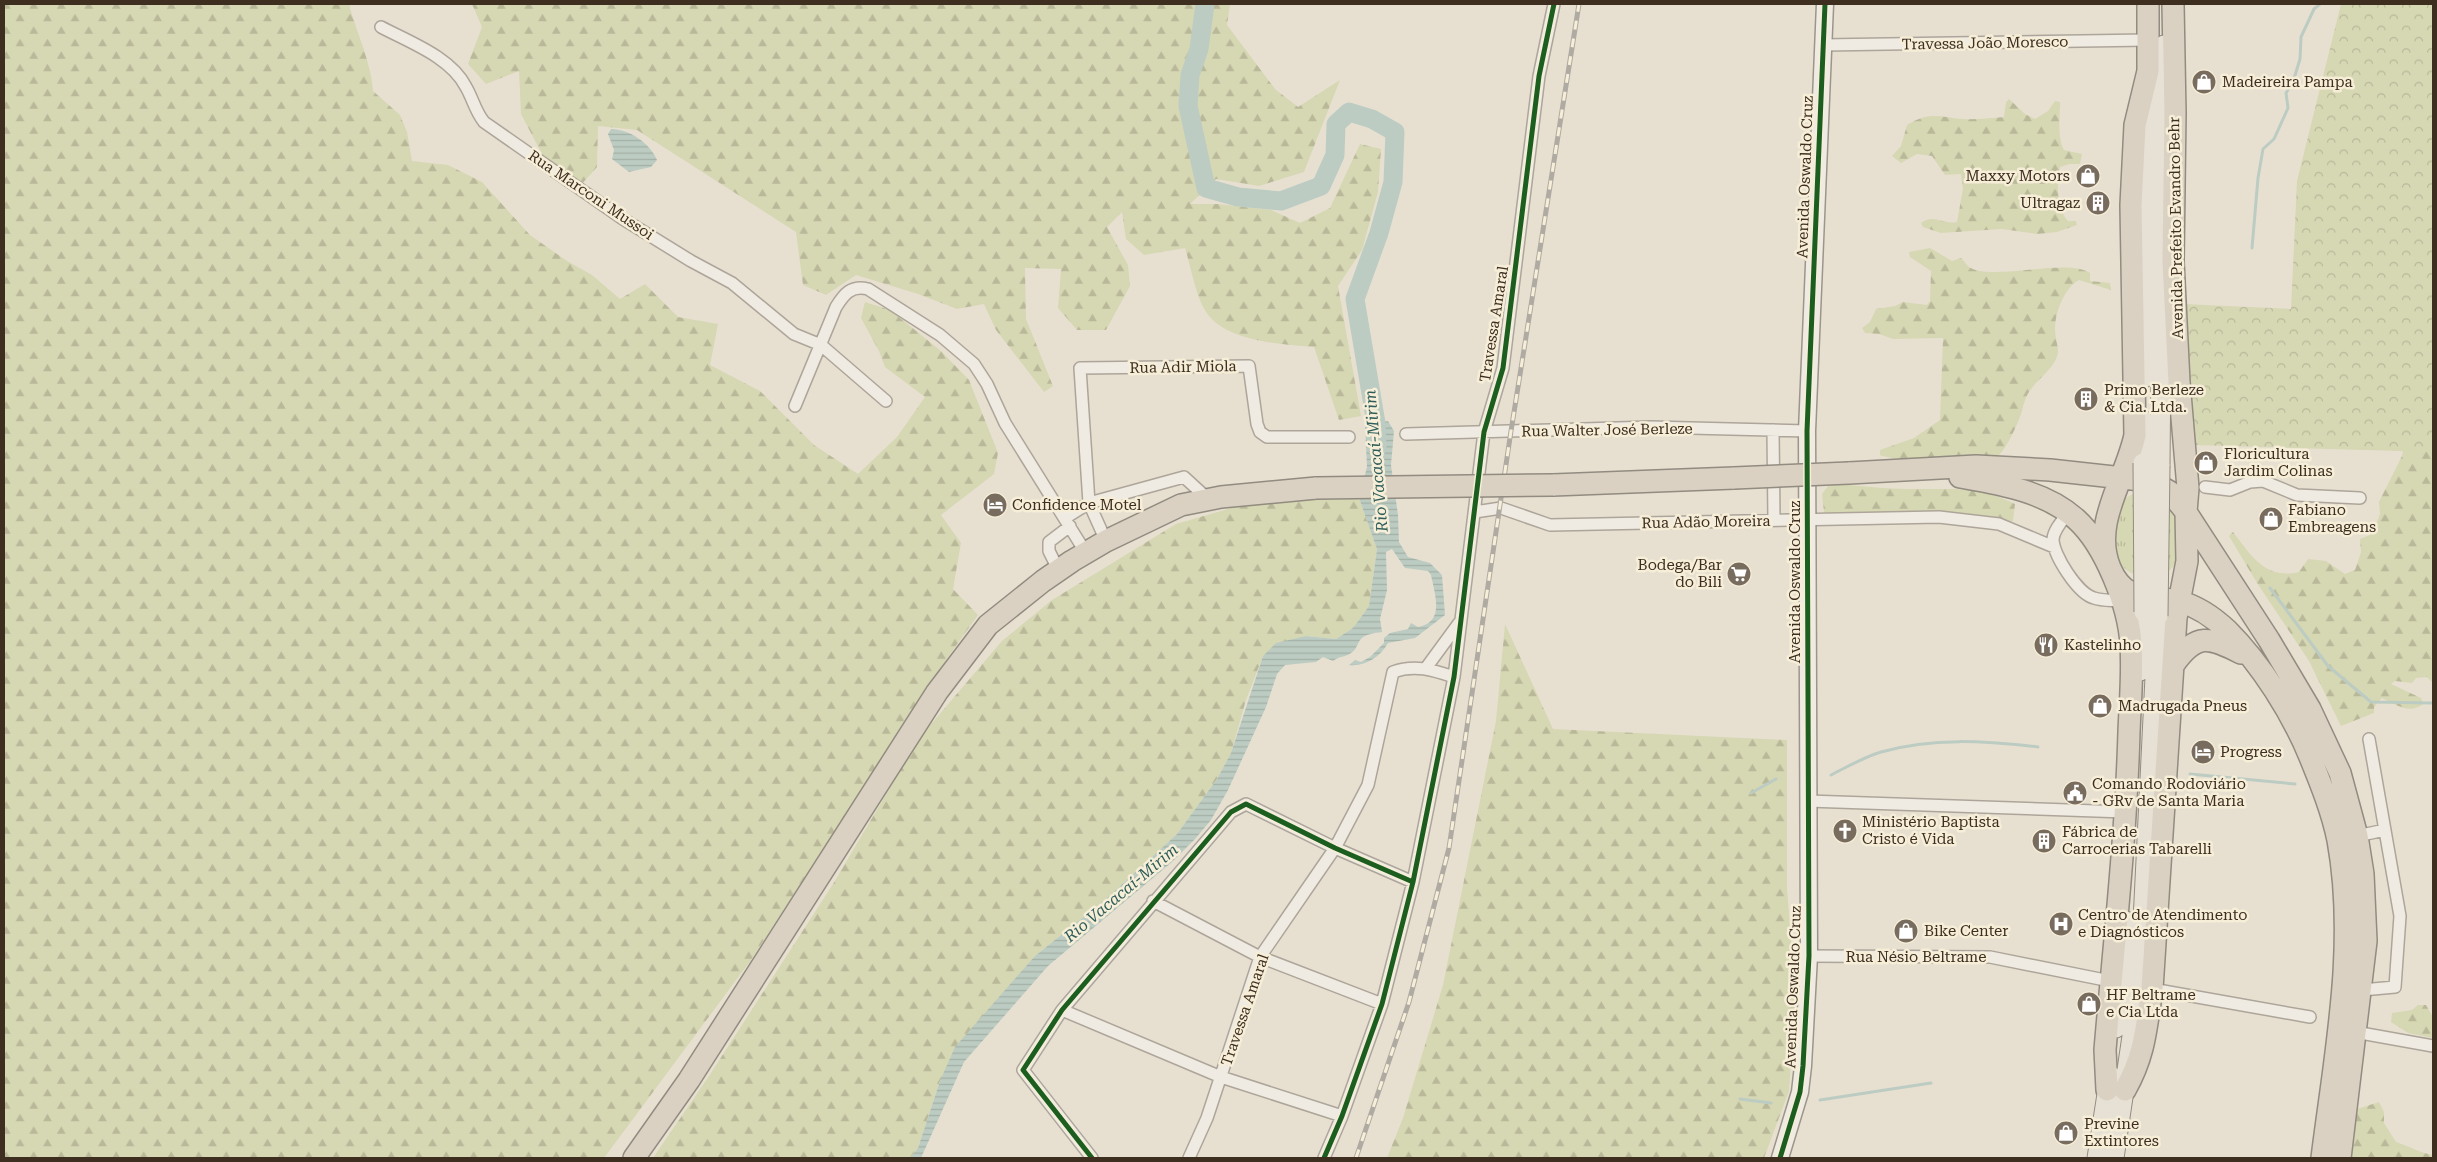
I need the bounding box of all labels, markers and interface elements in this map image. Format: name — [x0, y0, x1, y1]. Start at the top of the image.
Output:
street label: Travessa João Moresco — [1901, 33, 2069, 53]
shop icon: Madeireira Pampa — [2191, 69, 2217, 95]
place label: Madeireira Pampa — [2222, 73, 2353, 91]
street label: Avenida Oswaldo Cruz — [1793, 95, 1817, 259]
street label: Avenida Prefeito Evandro Behr — [2165, 117, 2187, 339]
street label: Rua Marconi Mussoi — [525, 146, 657, 244]
shop icon: Maxxy Motors — [2075, 163, 2101, 189]
place label: Maxxy Motors — [1966, 167, 2070, 185]
building icon: Ultragaz — [2085, 190, 2111, 216]
place label: Ultragaz — [2020, 194, 2080, 212]
street label: Travessa Amaral — [1476, 264, 1512, 383]
street label: Rua Adir Miola — [1129, 357, 1237, 377]
place label: Primo Berleze & Cia. Ltda. — [2104, 381, 2204, 416]
building icon: Primo Berleze & Cia. Ltda. — [2073, 386, 2099, 412]
water label: Rio Vacacaí-Mirim — [1360, 389, 1392, 534]
street label: Rua Walter José Berleze — [1521, 420, 1693, 440]
place label: Floricultura Jardim Colinas — [2224, 445, 2333, 480]
shop icon: Floricultura Jardim Colinas — [2193, 450, 2219, 476]
hotel icon: Confidence Motel — [982, 492, 1008, 518]
place label: Confidence Motel — [1012, 496, 1142, 514]
street label: Avenida Oswaldo Cruz — [1786, 501, 1804, 663]
place label: Fabiano Embreagens — [2288, 501, 2376, 536]
shop icon: Fabiano Embreagens — [2258, 506, 2284, 532]
street label: Rua Adão Moreira — [1641, 512, 1771, 532]
place label: Bodega/Bar do Bili — [1638, 556, 1722, 591]
supermarket icon: Bodega/Bar do Bili — [1726, 561, 1752, 587]
restaurant icon: Kastelinho — [2033, 632, 2059, 658]
place label: Kastelinho — [2064, 636, 2141, 654]
shop icon: Madrugada Pneus — [2087, 693, 2113, 719]
place label: Madrugada Pneus — [2118, 697, 2247, 715]
hotel icon: Progress — [2190, 739, 2216, 765]
place label: Progress — [2220, 743, 2282, 761]
place label: Comando Rodoviário - GRv de Santa Maria — [2092, 775, 2246, 810]
public building icon: Comando Rodoviário - GRv de Santa Maria — [2062, 780, 2088, 806]
place label: Ministério Baptista Cristo é Vida — [1862, 813, 2000, 848]
church icon: Ministério Baptista Cristo é Vida — [1832, 818, 1858, 844]
place label: Fábrica de Carrocerias Tabarelli — [2062, 823, 2212, 858]
building icon: Fábrica de Carrocerias Tabarelli — [2031, 828, 2057, 854]
water label: Rio Vacacaí-Mirim — [1060, 840, 1182, 947]
street label: Avenida Oswaldo Cruz — [1781, 905, 1805, 1069]
place label: Centro de Atendimento e Diagnósticos — [2078, 906, 2247, 941]
hospital icon: Centro de Atendimento e Diagnósticos — [2048, 911, 2074, 937]
shop icon: Bike Center — [1893, 918, 1919, 944]
place label: Bike Center — [1924, 922, 2009, 940]
street label: Rua Nésio Beltrame — [1846, 948, 1986, 966]
street label: Travessa Amaral — [1217, 951, 1273, 1068]
place label: HF Beltrame e Cia Ltda — [2106, 986, 2196, 1021]
shop icon: HF Beltrame e Cia Ltda — [2076, 991, 2102, 1017]
place label: Previne Extintores — [2084, 1115, 2159, 1150]
shop icon: Previne Extintores — [2053, 1120, 2079, 1146]

